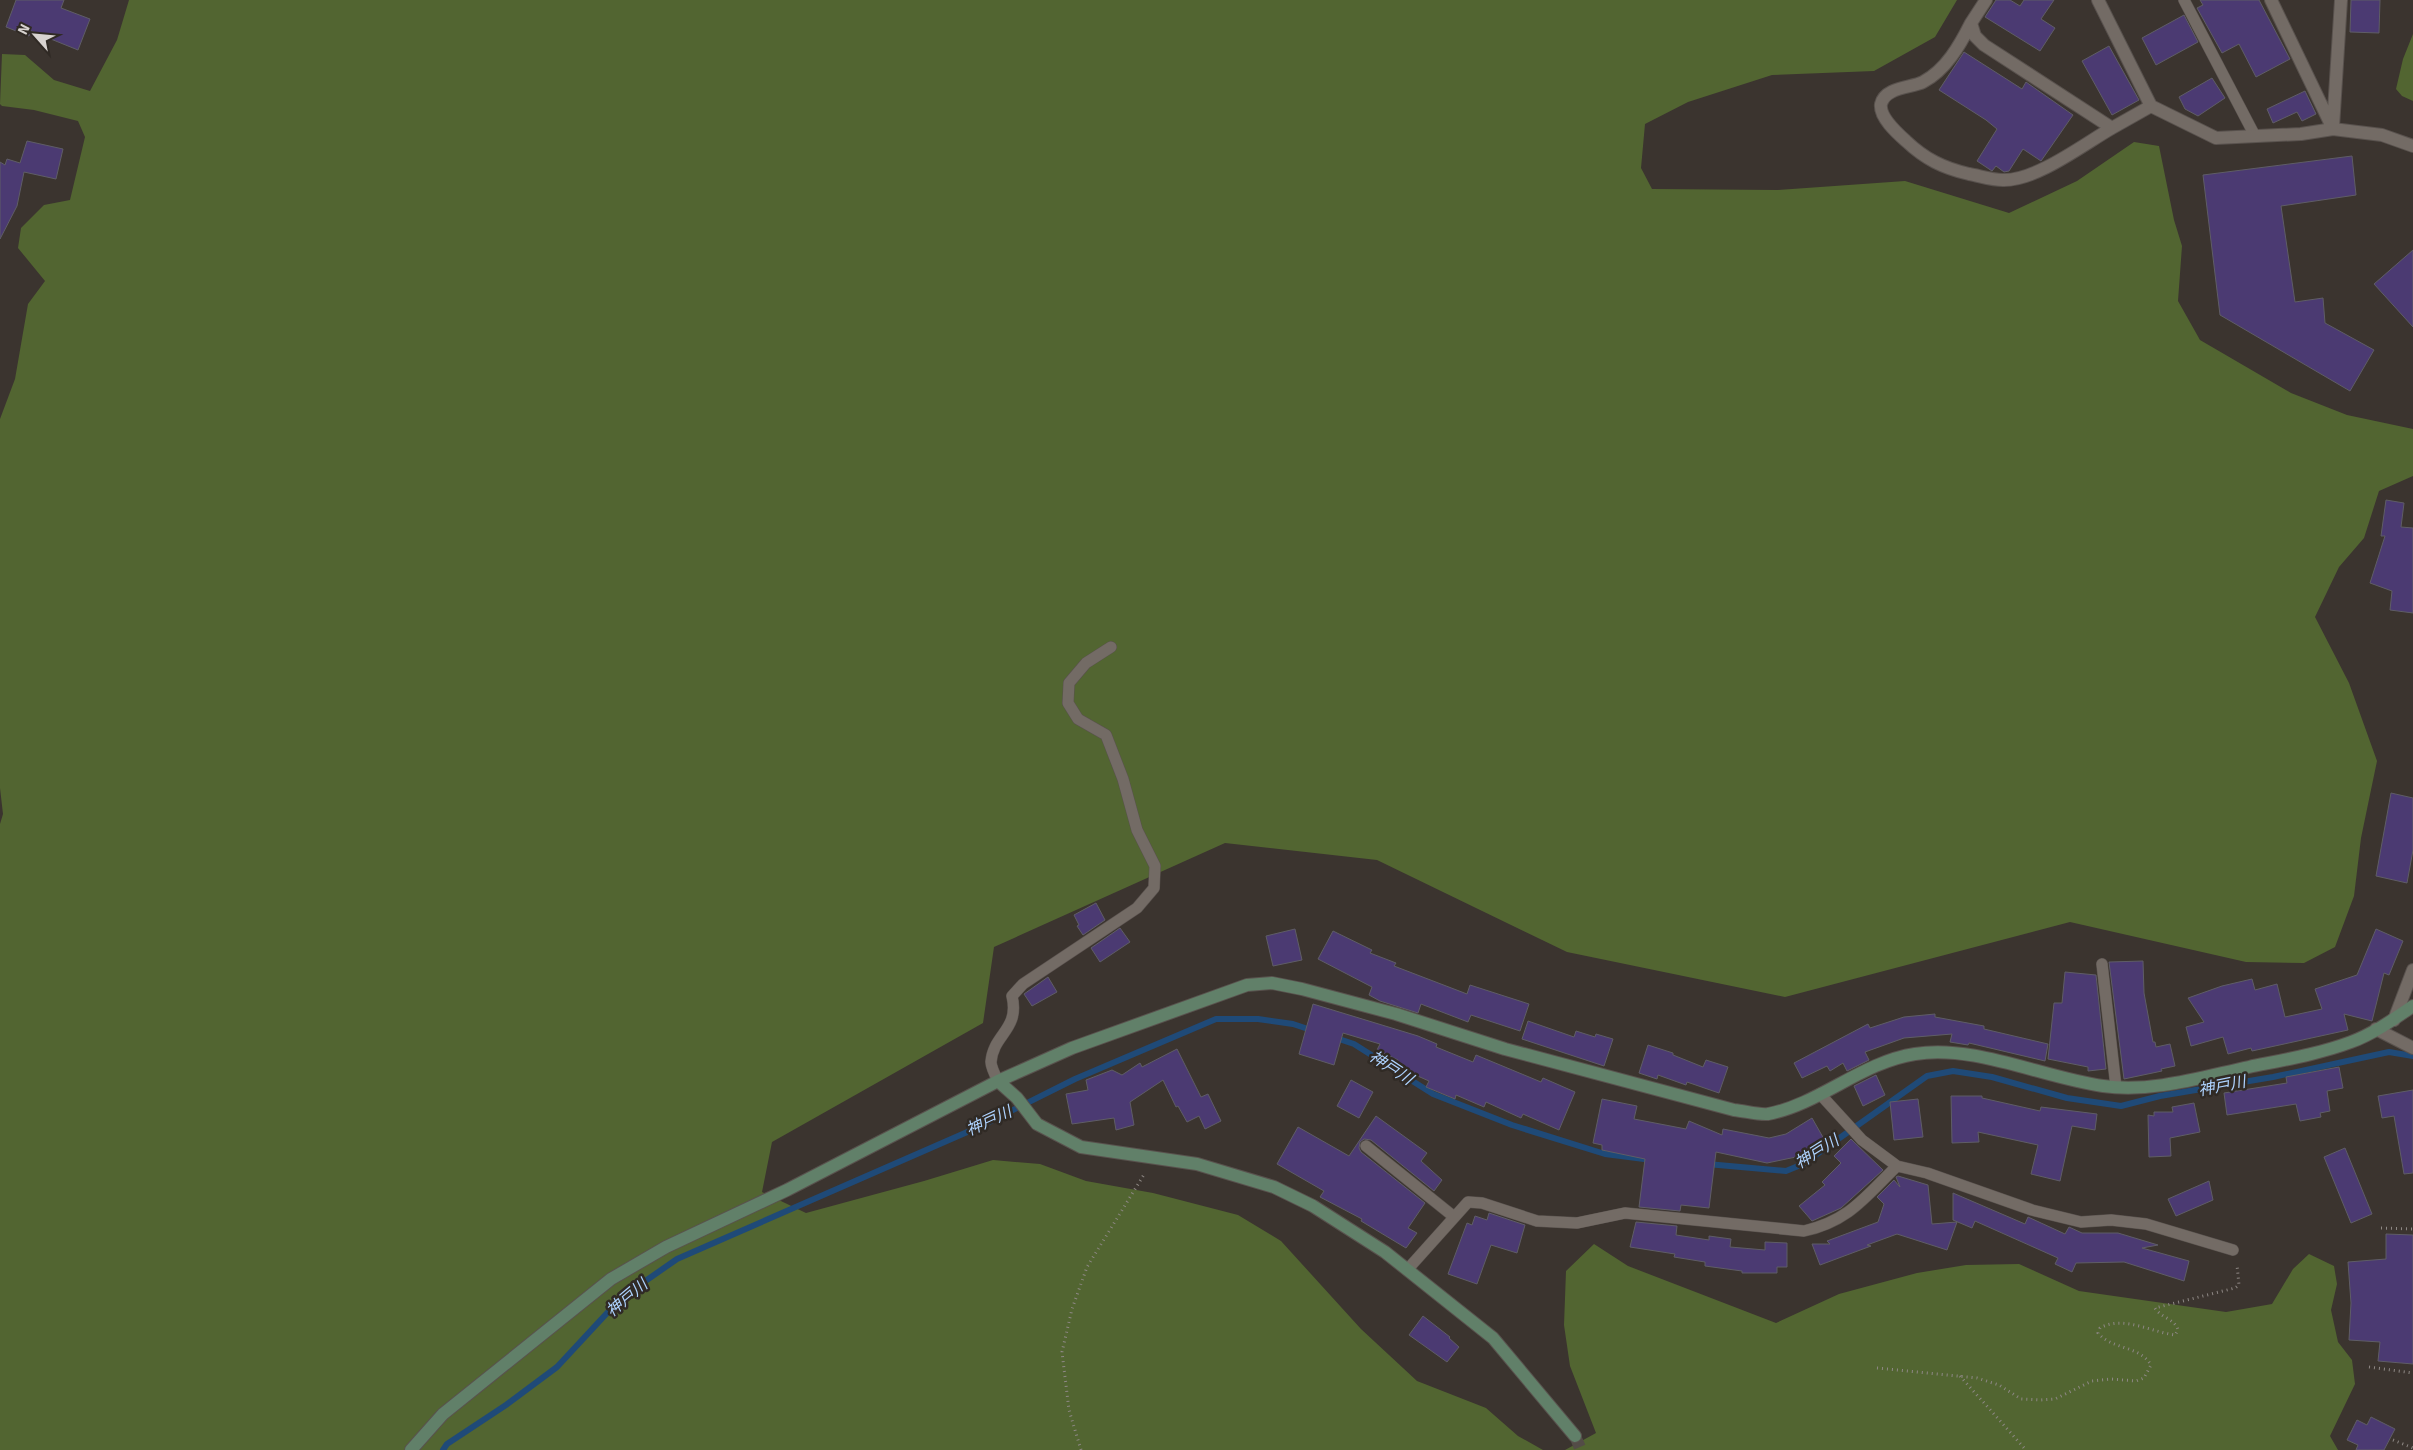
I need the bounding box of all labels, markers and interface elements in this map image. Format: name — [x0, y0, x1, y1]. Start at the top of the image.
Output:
north arrow — [10, 10, 60, 60]
text: N — [14, 21, 34, 38]
water label: 神戸川 — [1365, 1047, 1418, 1091]
water label: 神戸川 — [2197, 1071, 2249, 1100]
water label: 神戸川 — [963, 1101, 1017, 1140]
water label: 神戸川 — [1791, 1130, 1844, 1173]
water label: 神戸川 — [602, 1274, 653, 1321]

